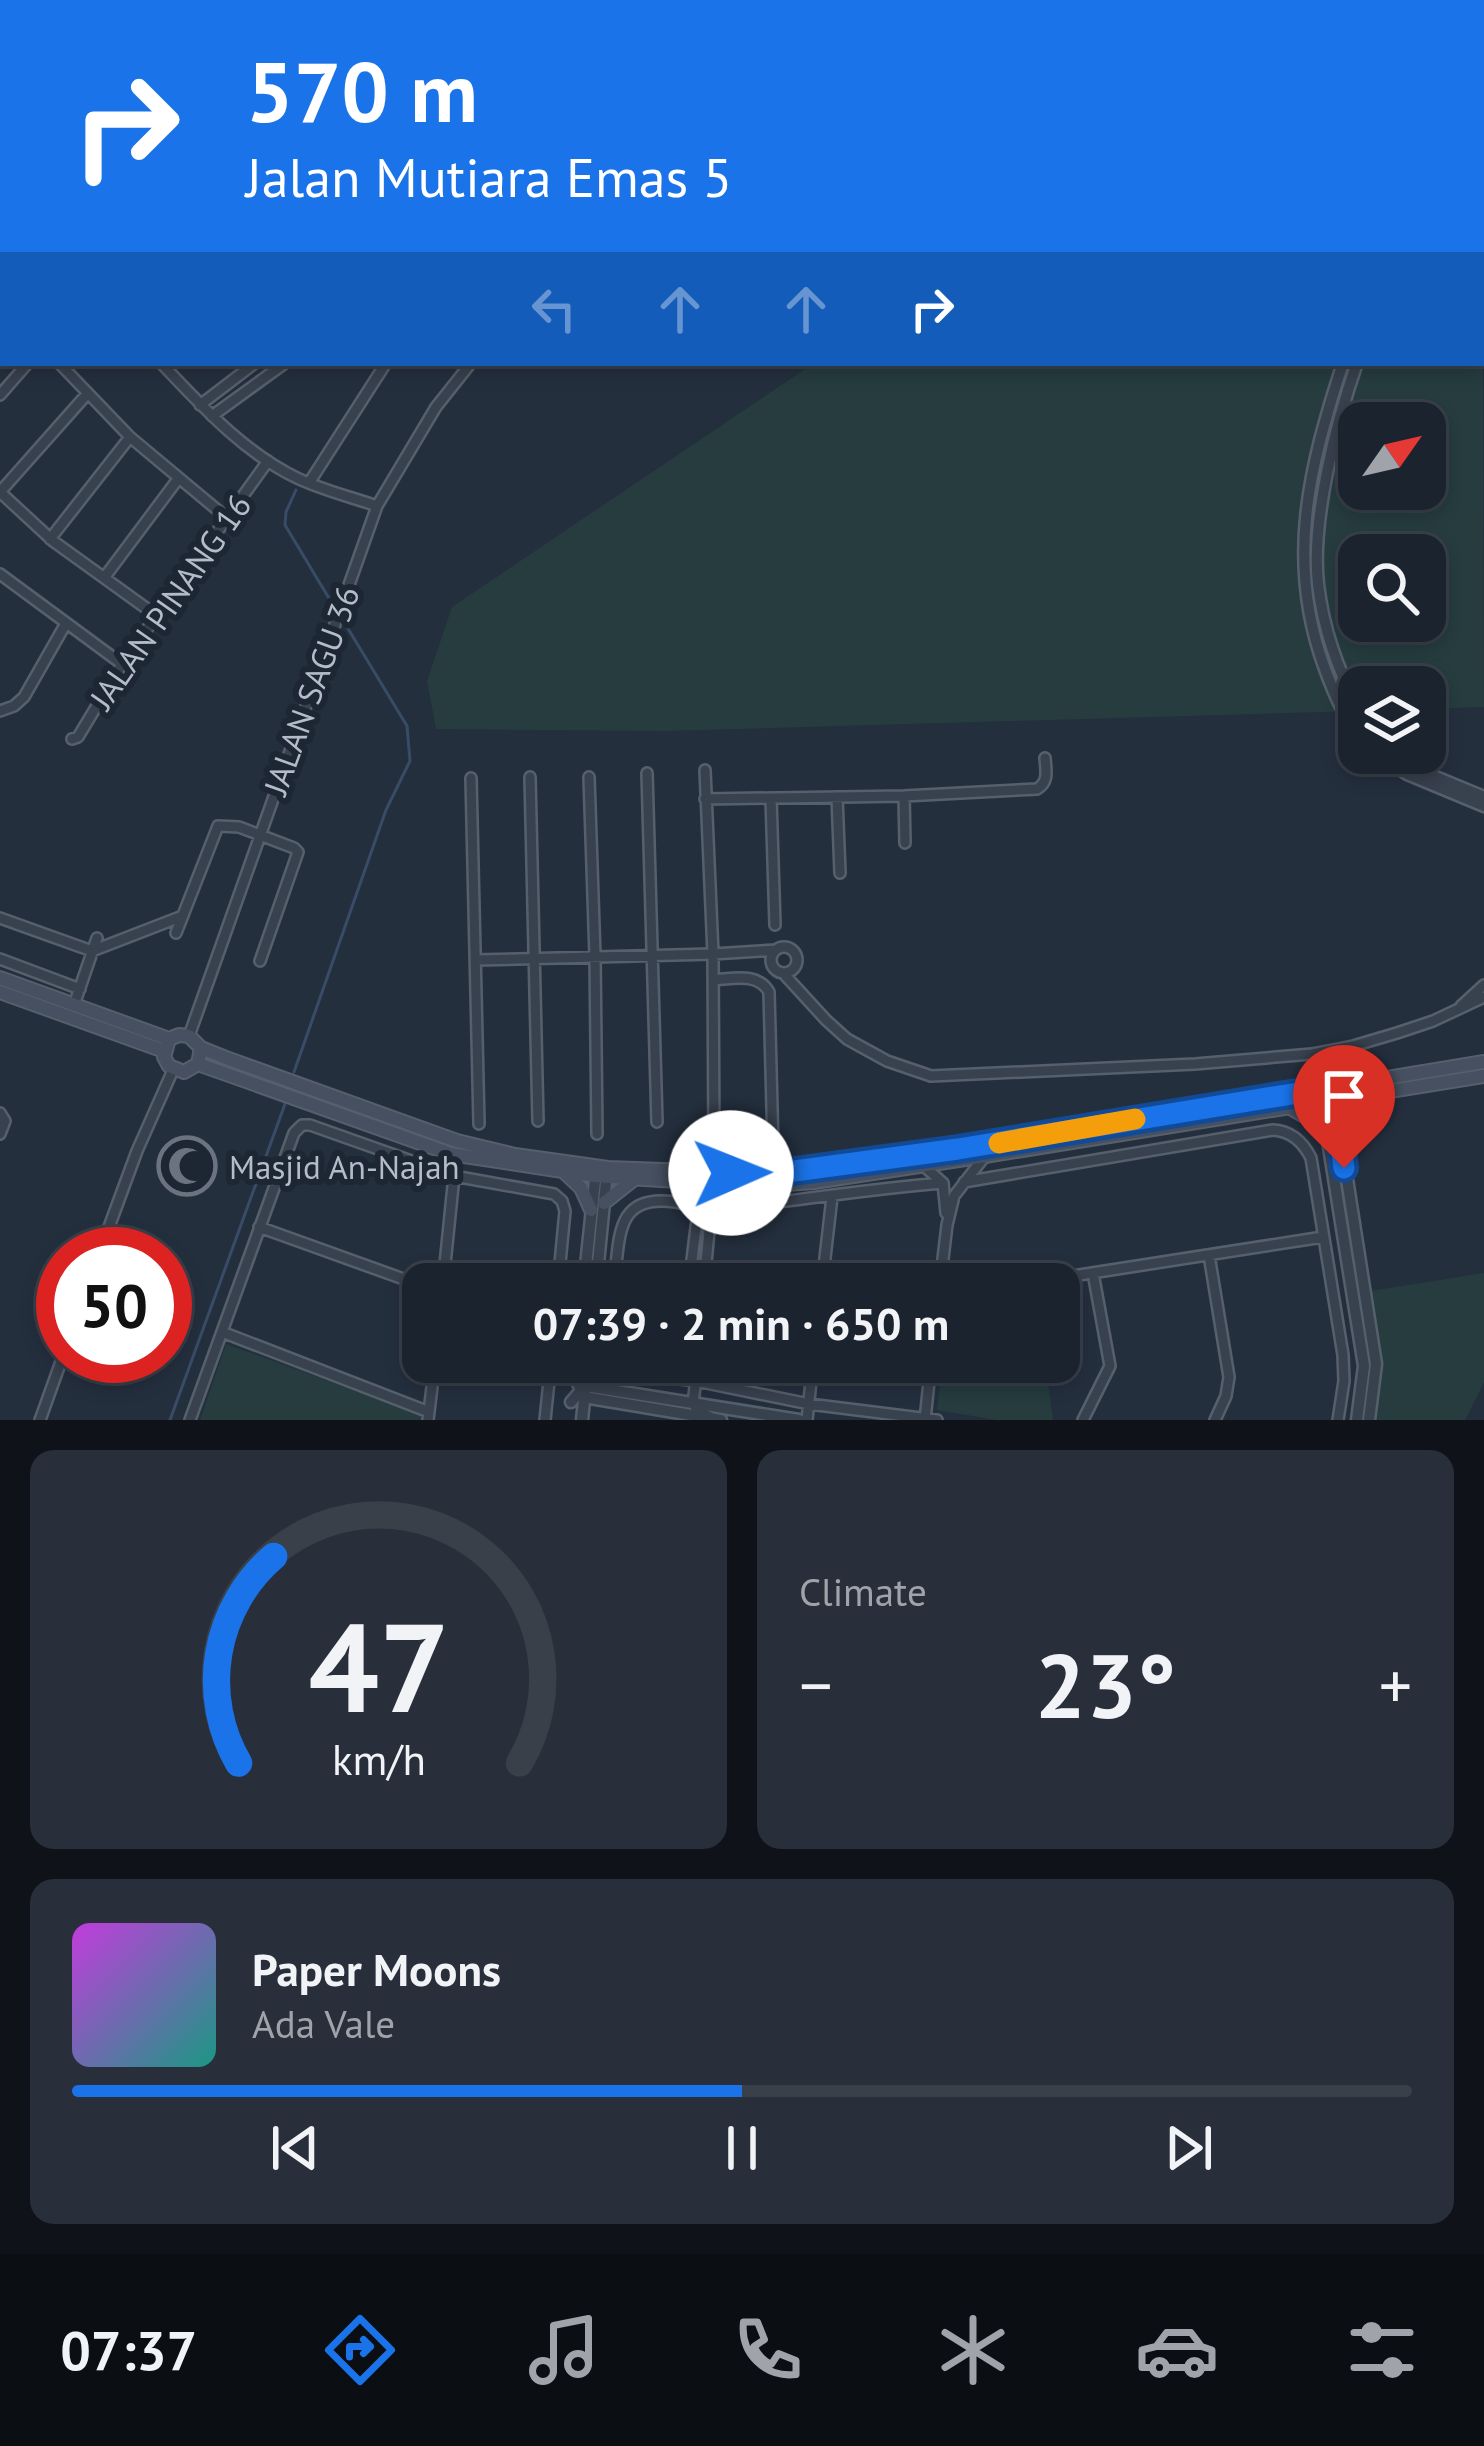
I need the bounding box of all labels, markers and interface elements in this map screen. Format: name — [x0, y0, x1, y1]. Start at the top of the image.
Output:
text: 570 m — [246, 36, 478, 145]
icon: right — [48, 48, 204, 204]
text: Jalan Mutiara Emas 5 — [246, 142, 732, 212]
icon: left — [521, 276, 587, 342]
icon: ahead — [647, 276, 713, 342]
icon: ahead — [773, 276, 839, 342]
icon: right — [899, 276, 965, 342]
north arrow — [1338, 402, 1446, 510]
map controls — [1338, 402, 1446, 774]
street label: JALAN PINANG 16 — [79, 485, 260, 719]
button: search — [1338, 534, 1446, 642]
street label: JALAN SAGU 36 — [253, 580, 369, 802]
button: layers — [1338, 666, 1446, 774]
pin — [1293, 1045, 1395, 1168]
icon: arrive — [1311, 1063, 1377, 1129]
position arrow — [668, 1110, 794, 1236]
mosque icon: Masjid An-Najah — [156, 1135, 218, 1197]
place label: Masjid An-Najah — [229, 1145, 460, 1188]
speed limit sign: 50 — [36, 1227, 192, 1383]
text: 07:39 · 2 min · 650 m — [533, 1294, 949, 1352]
text: Climate — [799, 1566, 927, 1617]
text: 47 — [308, 1585, 449, 1746]
text: 23° — [1035, 1626, 1176, 1743]
text: − — [799, 1642, 832, 1727]
text: + — [1379, 1642, 1412, 1727]
text: km/h — [331, 1730, 426, 1786]
text: Paper Moons — [252, 1940, 501, 1998]
text: Ada Vale — [252, 1998, 395, 2049]
icon: previous — [262, 2115, 328, 2181]
icon: pause — [709, 2115, 775, 2181]
icon: next — [1156, 2115, 1222, 2181]
icon: directions — [318, 2308, 402, 2392]
icon: music — [522, 2308, 606, 2392]
icon: phone — [726, 2308, 810, 2392]
icon: climate — [931, 2308, 1015, 2392]
icon: car — [1135, 2308, 1219, 2392]
icon: filters — [1340, 2308, 1424, 2392]
text: 07:37 — [60, 2315, 197, 2385]

